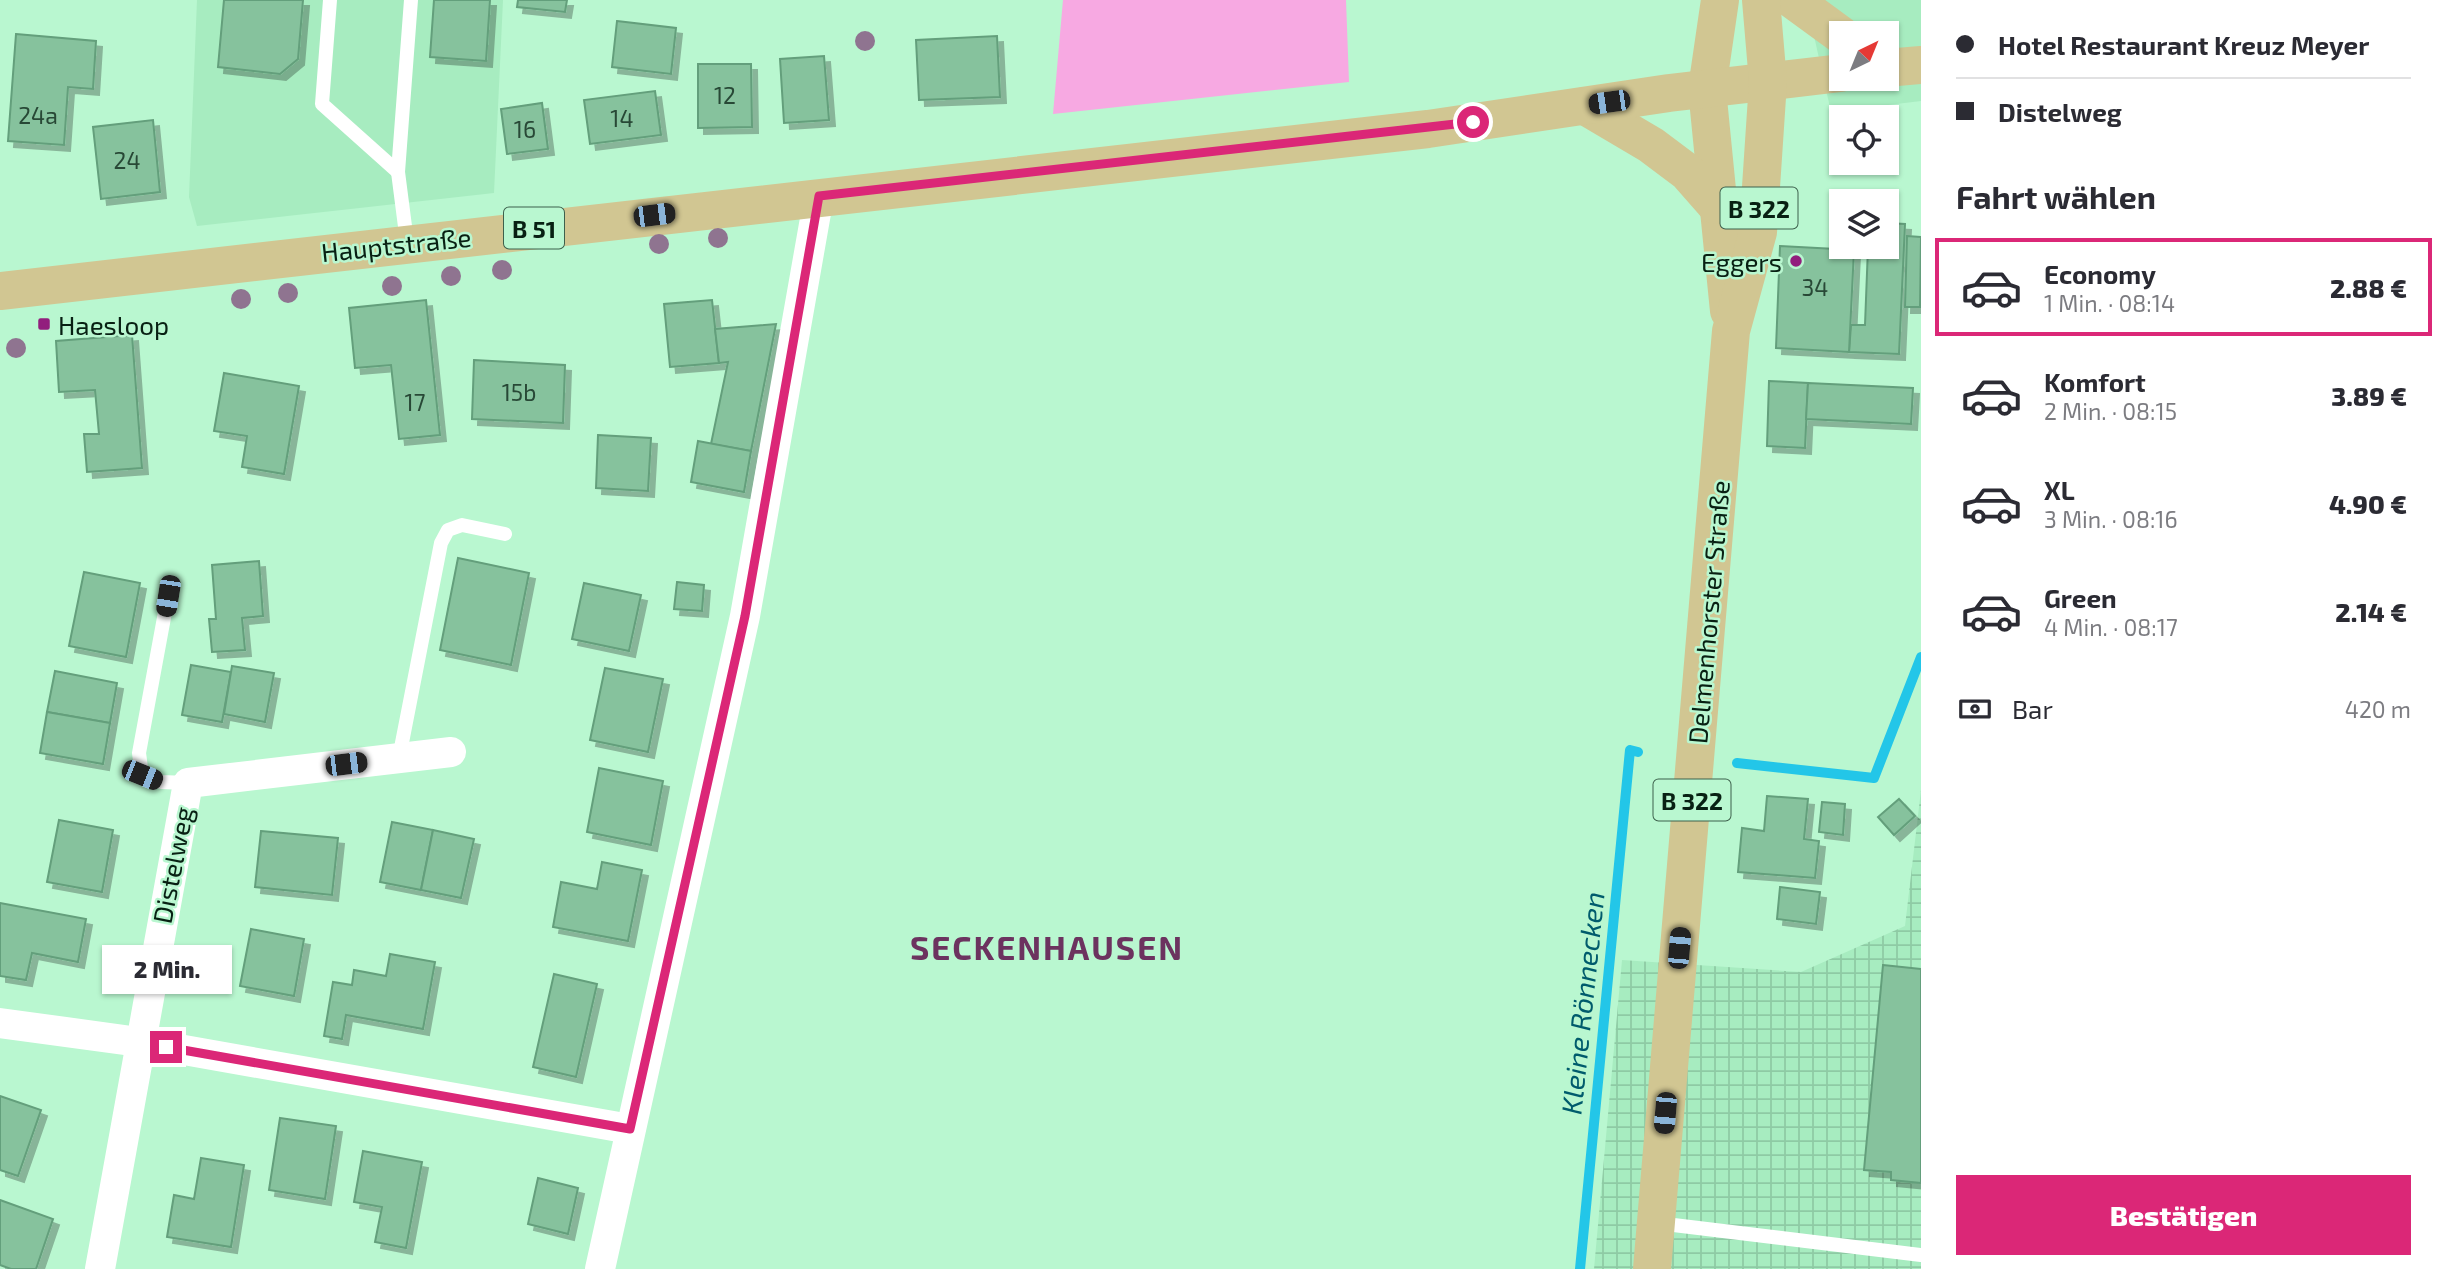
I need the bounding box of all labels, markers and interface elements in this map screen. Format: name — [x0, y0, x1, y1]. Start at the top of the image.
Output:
north arrow — [1829, 21, 1899, 91]
map controls — [1829, 21, 1899, 259]
text: Hotel Restaurant Kreuz Meyer — [1998, 29, 2369, 60]
house number: 12 — [714, 81, 736, 109]
car — [1587, 89, 1632, 115]
text: Distelweg — [1998, 96, 2122, 127]
house number: 24a — [18, 101, 58, 129]
house number: 14 — [610, 104, 634, 132]
button: locate — [1829, 105, 1899, 175]
route start — [1457, 106, 1489, 138]
house number: 16 — [514, 115, 536, 143]
house number: 24 — [113, 146, 141, 174]
text: Fahrt wählen — [1956, 177, 2156, 215]
road number: B 322 — [1720, 188, 1798, 229]
button: layers — [1829, 189, 1899, 259]
car — [632, 202, 677, 228]
road number: B 51 — [504, 208, 564, 248]
street label: Hauptstraße — [319, 221, 473, 267]
place label: Eggers — [1701, 246, 1782, 277]
marker: Eggers — [1788, 253, 1804, 269]
icon: car — [1960, 256, 2023, 319]
text: Economy — [2044, 258, 2156, 289]
text: 2.88 € — [2330, 272, 2407, 303]
house number: 34 — [1802, 273, 1828, 301]
text: 1 Min. · 08:14 — [2044, 289, 2175, 317]
place label: Haesloop — [58, 309, 169, 340]
marker: Haesloop — [36, 316, 52, 332]
icon: car — [1960, 364, 2023, 427]
text: Komfort — [2044, 366, 2146, 397]
house number: 15b — [502, 378, 536, 406]
text: 3.89 € — [2331, 380, 2407, 411]
house number: 17 — [405, 388, 426, 416]
text: 2 Min. · 08:15 — [2044, 397, 2177, 425]
icon: car — [1960, 472, 2023, 535]
text: XL — [2044, 474, 2075, 505]
street label: Delmenhorster Straße — [1681, 479, 1735, 745]
text: 4.90 € — [2329, 488, 2407, 519]
text: 3 Min. · 08:16 — [2044, 505, 2178, 533]
car — [155, 574, 182, 618]
icon: car — [1960, 580, 2023, 643]
text: Green — [2044, 582, 2117, 613]
text: 2.14 € — [2335, 596, 2407, 627]
text: 4 Min. · 08:17 — [2044, 613, 2178, 641]
icon: cash — [1956, 690, 1994, 728]
text: Bar — [2012, 693, 2053, 724]
text: 420 m — [2345, 695, 2411, 723]
car — [324, 751, 369, 777]
car — [119, 757, 166, 793]
road number: B 322 — [1654, 780, 1730, 820]
street label: Distelweg — [146, 804, 198, 926]
water label: Kleine Rönnecken — [1553, 890, 1611, 1116]
car — [1667, 926, 1692, 970]
district label: SECKENHAUSEN — [910, 927, 1184, 967]
callout: 2 Min. — [101, 946, 231, 995]
text: 2 Min. — [134, 955, 200, 983]
route end — [150, 1031, 182, 1063]
car — [1653, 1091, 1678, 1135]
button: Bestätigen — [1956, 1175, 2411, 1255]

